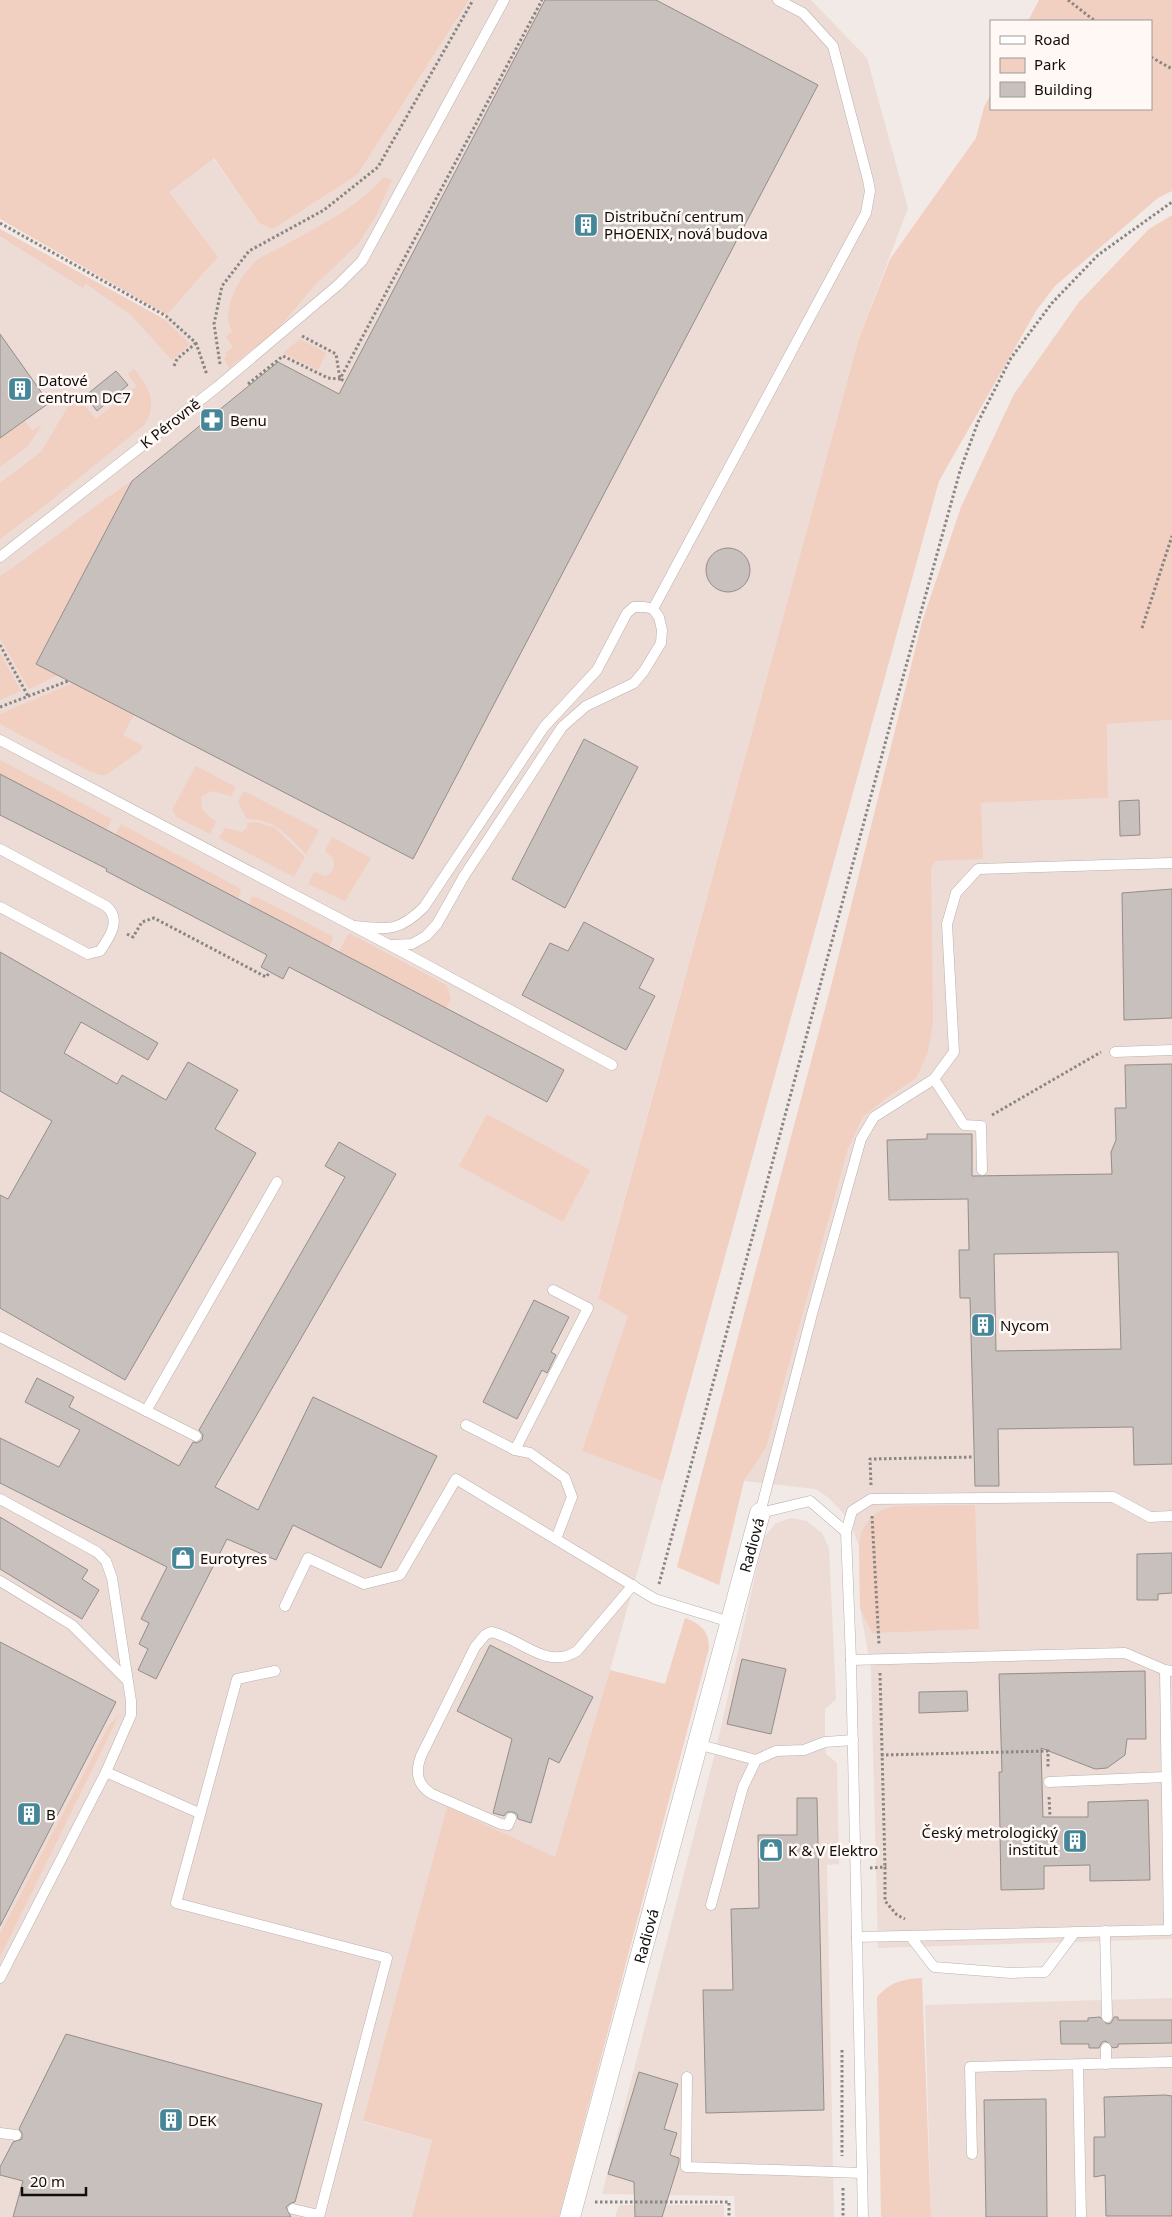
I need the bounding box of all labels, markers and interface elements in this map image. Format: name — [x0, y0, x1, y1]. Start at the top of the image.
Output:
legend — [990, 20, 1152, 110]
text: Road — [1034, 29, 1070, 49]
text: Park — [1034, 54, 1066, 74]
text: Building — [1034, 79, 1092, 99]
place label: Distribuční centrum PHOENIX, nová budova — [604, 206, 768, 243]
building icon: Distribuční centrum PHOENIX, nová budova — [573, 212, 599, 238]
place label: Datové centrum DC7 — [38, 370, 131, 407]
building icon: Datové centrum DC7 — [7, 376, 33, 402]
street label: K Pérovně — [136, 393, 204, 453]
pharmacy icon: Benu — [199, 407, 225, 433]
place label: Benu — [230, 410, 267, 430]
building icon: Nycom — [970, 1312, 996, 1338]
place label: Nycom — [1000, 1315, 1049, 1335]
street label: Radiová — [734, 1516, 768, 1575]
shop icon: Eurotyres — [170, 1545, 196, 1571]
place label: Eurotyres — [200, 1548, 267, 1568]
building icon: B — [16, 1801, 42, 1827]
place label: B — [46, 1804, 56, 1824]
place label: Český metrologický institut — [922, 1822, 1059, 1859]
building icon: Český metrologický institut — [1062, 1828, 1088, 1854]
shop icon: K & V Elektro — [758, 1837, 784, 1863]
place label: K & V Elektro — [788, 1840, 878, 1860]
street label: Radiová — [629, 1907, 663, 1966]
building icon: DEK — [158, 2107, 184, 2133]
place label: DEK — [188, 2110, 217, 2130]
scale bar — [22, 2164, 86, 2196]
text: 20 m — [30, 2171, 65, 2191]

